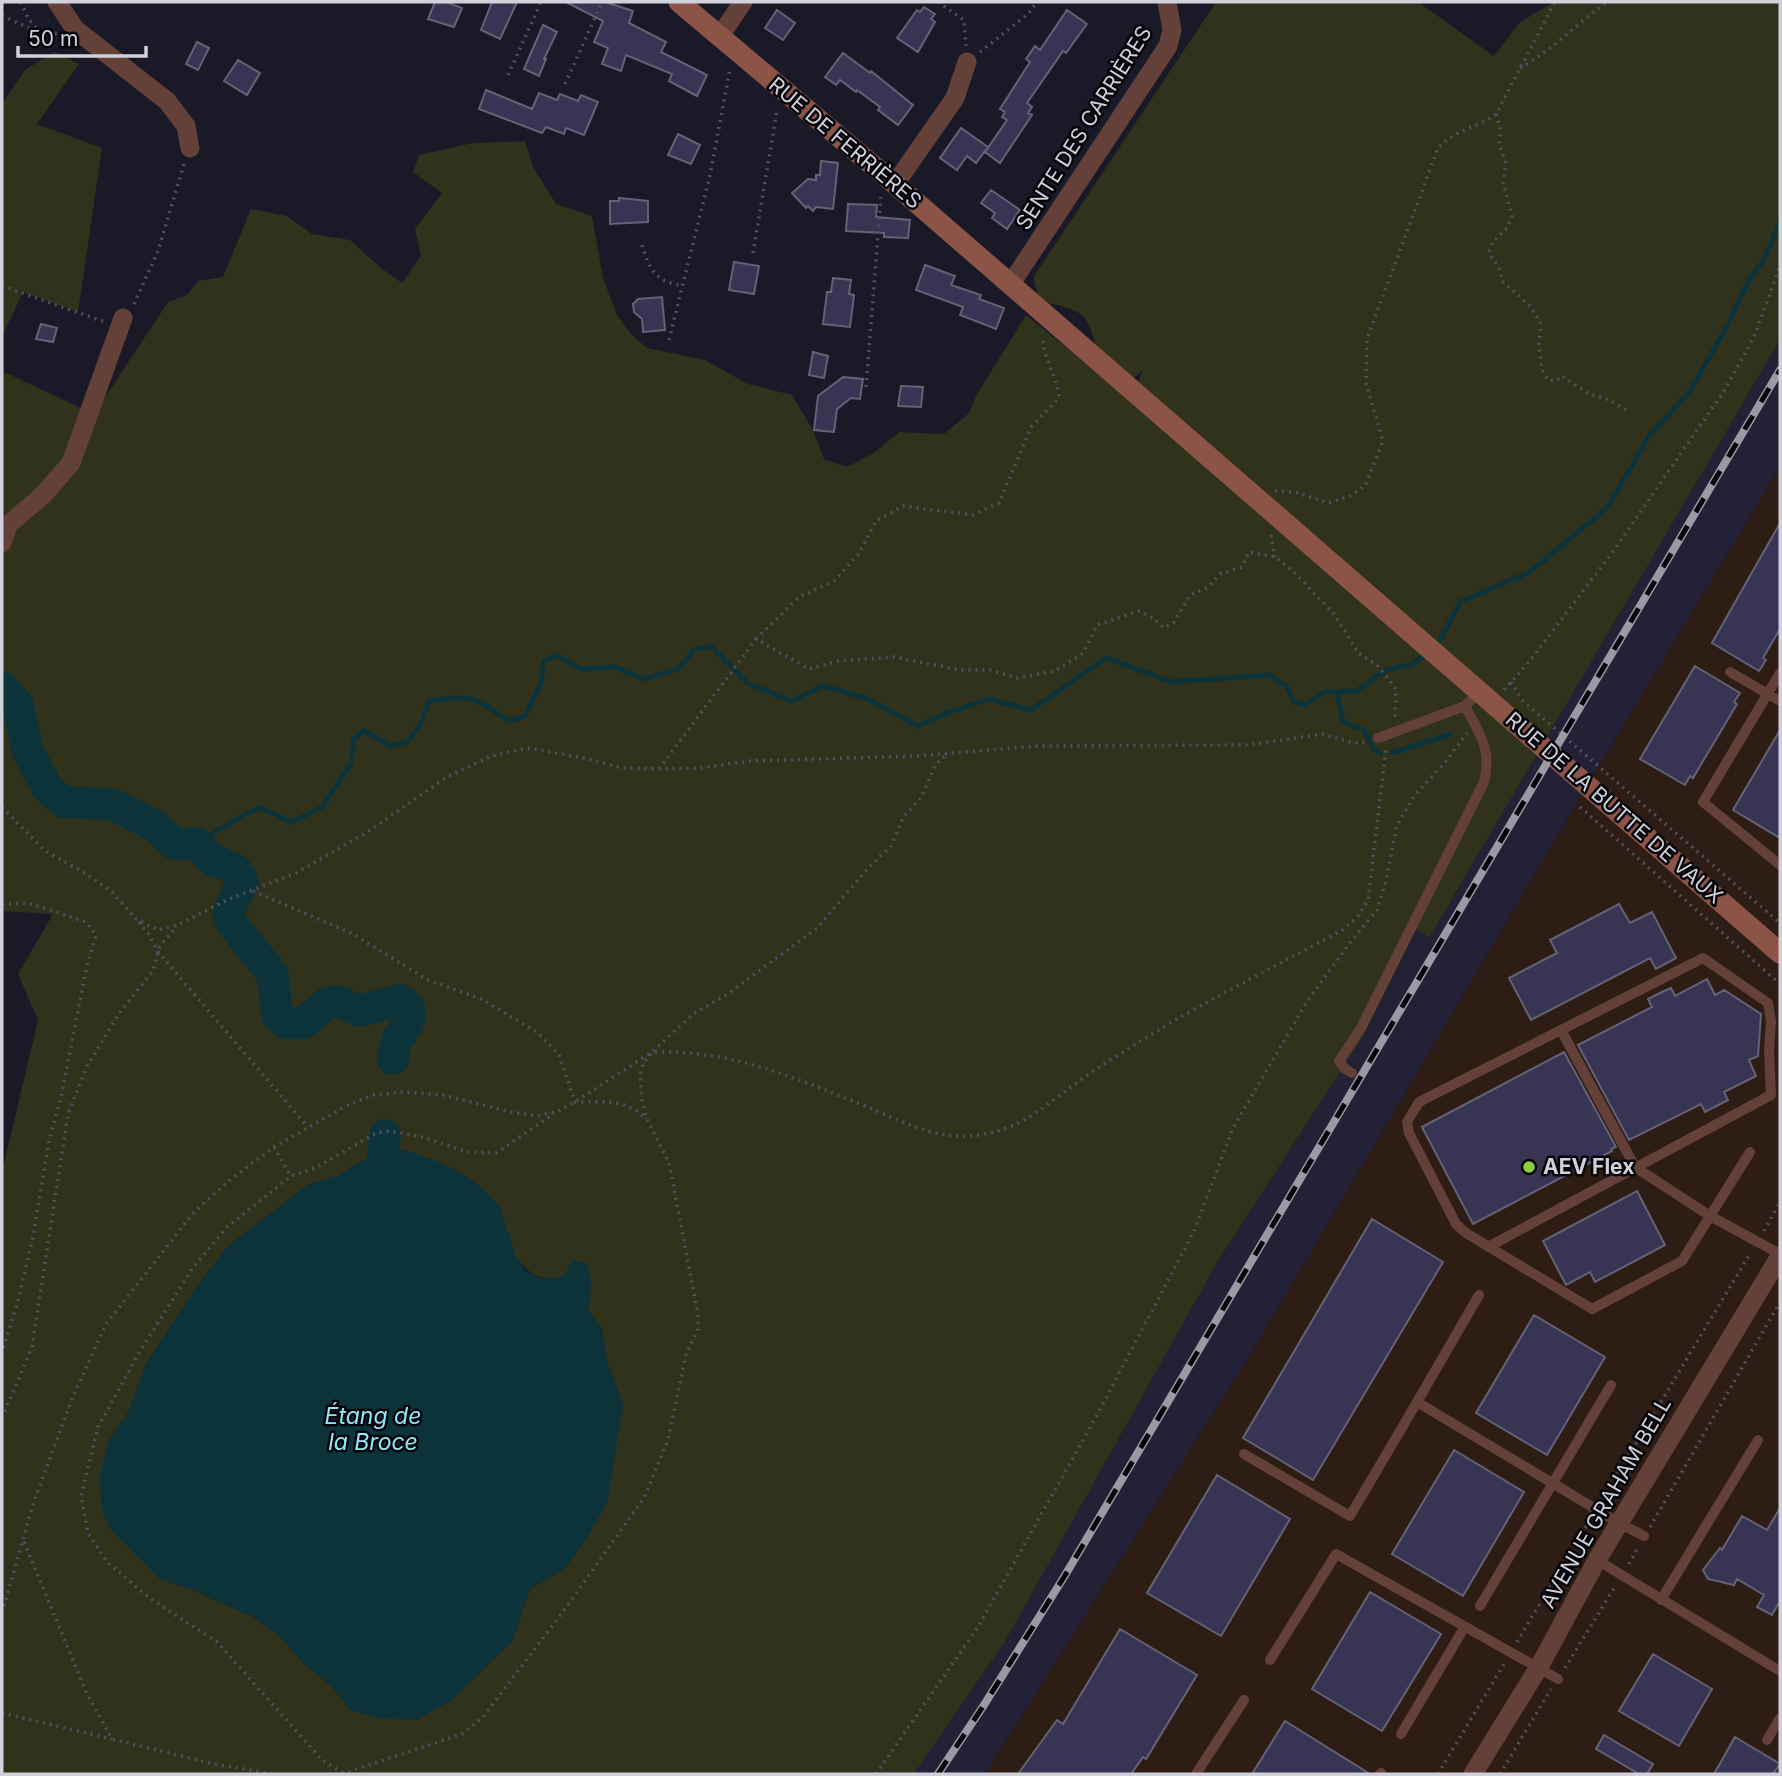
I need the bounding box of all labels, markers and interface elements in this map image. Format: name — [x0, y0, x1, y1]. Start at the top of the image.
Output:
scale bar — [18, 14, 145, 58]
street label: SENTE DES CARRIÈRES — [1010, 21, 1157, 234]
text: 50 m — [28, 26, 78, 51]
street label: RUE DE FERRIÈRES — [764, 71, 927, 214]
street label: RUE DE LA BUTTE DE VAUX — [1501, 707, 1728, 909]
place label: AEV Flex — [1543, 1154, 1634, 1179]
marker: AEV Flex — [1521, 1159, 1537, 1175]
street label: AVENUE GRAHAM BELL — [1535, 1393, 1676, 1612]
water label: Étang de la Broce — [325, 1402, 421, 1456]

